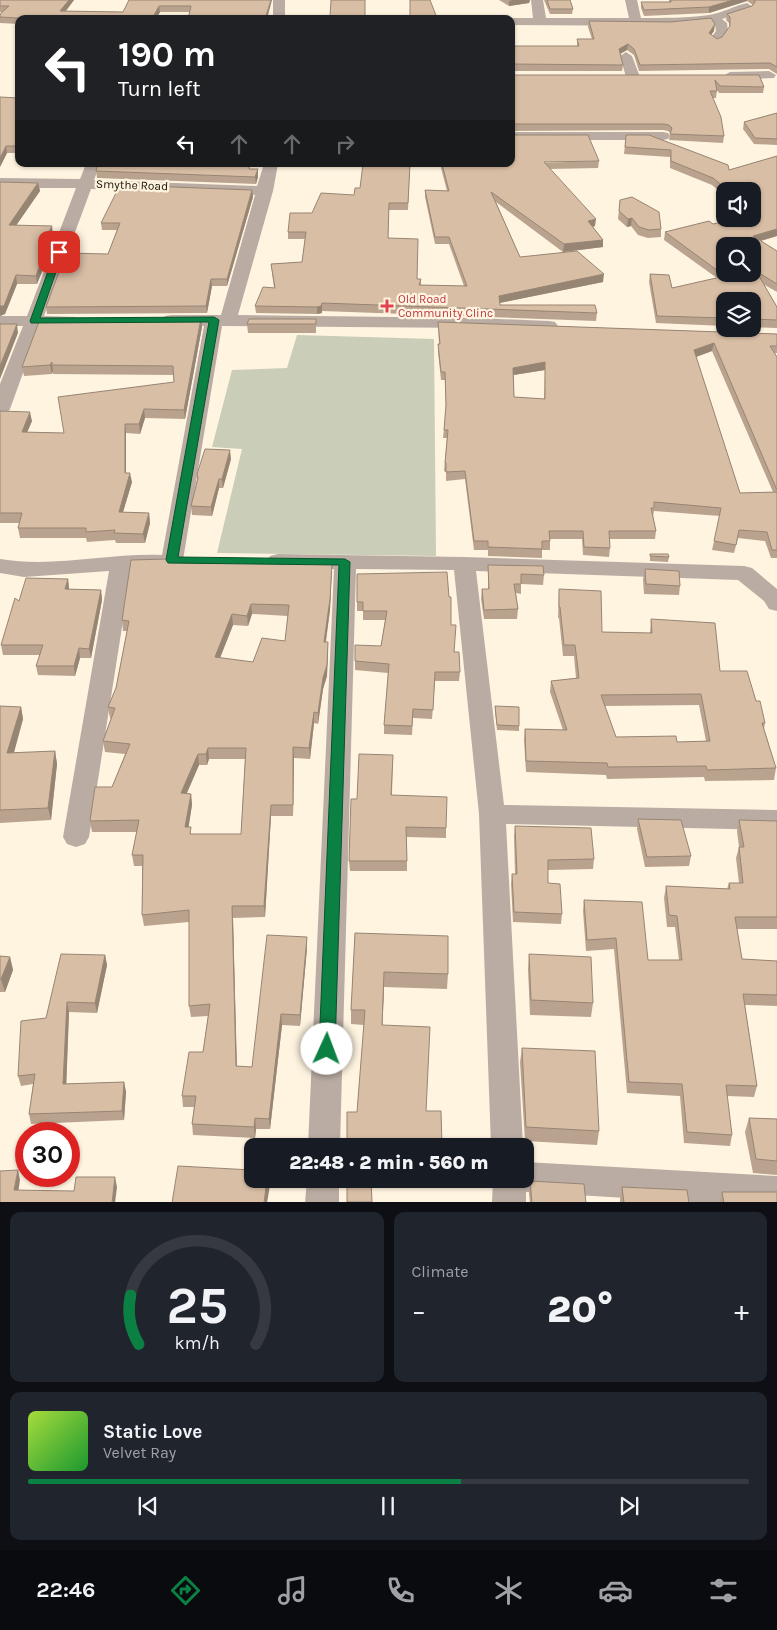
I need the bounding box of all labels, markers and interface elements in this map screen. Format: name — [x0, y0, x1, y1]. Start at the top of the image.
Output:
text: 190 m — [118, 34, 216, 75]
icon: left — [35, 35, 100, 100]
text: Turn left — [118, 76, 201, 102]
icon: left — [172, 130, 200, 158]
icon: ahead — [225, 130, 253, 158]
icon: ahead — [278, 130, 306, 158]
icon: right — [331, 130, 359, 158]
street label: Smythe Road — [96, 177, 168, 193]
map controls — [716, 182, 761, 337]
button: sound — [716, 182, 761, 227]
pin — [38, 231, 80, 273]
button: search — [716, 237, 761, 282]
icon: arrive — [45, 238, 73, 266]
place label: Old Road Community Clinc — [398, 292, 493, 320]
button: layers — [716, 292, 761, 337]
marker: Old Road Community Clinc — [380, 299, 394, 313]
position arrow — [300, 1022, 352, 1074]
speed limit sign: 30 — [15, 1122, 80, 1187]
text: 22:48 · 2 min · 560 m — [289, 1152, 489, 1174]
text: Climate — [412, 1262, 469, 1281]
text: 25 — [166, 1275, 228, 1336]
text: 20° — [547, 1287, 613, 1332]
text: − — [412, 1294, 426, 1327]
text: + — [734, 1294, 749, 1327]
text: km/h — [174, 1333, 219, 1354]
text: Static Love — [103, 1421, 202, 1443]
text: Velvet Ray — [103, 1443, 176, 1462]
icon: previous — [134, 1492, 162, 1520]
icon: pause — [374, 1492, 402, 1520]
icon: next — [615, 1492, 643, 1520]
icon: directions — [168, 1573, 203, 1608]
icon: music — [275, 1573, 310, 1608]
icon: phone — [383, 1573, 418, 1608]
icon: climate — [491, 1573, 526, 1608]
icon: car — [598, 1573, 633, 1608]
icon: filters — [706, 1573, 741, 1608]
text: 22:46 — [36, 1577, 95, 1603]

